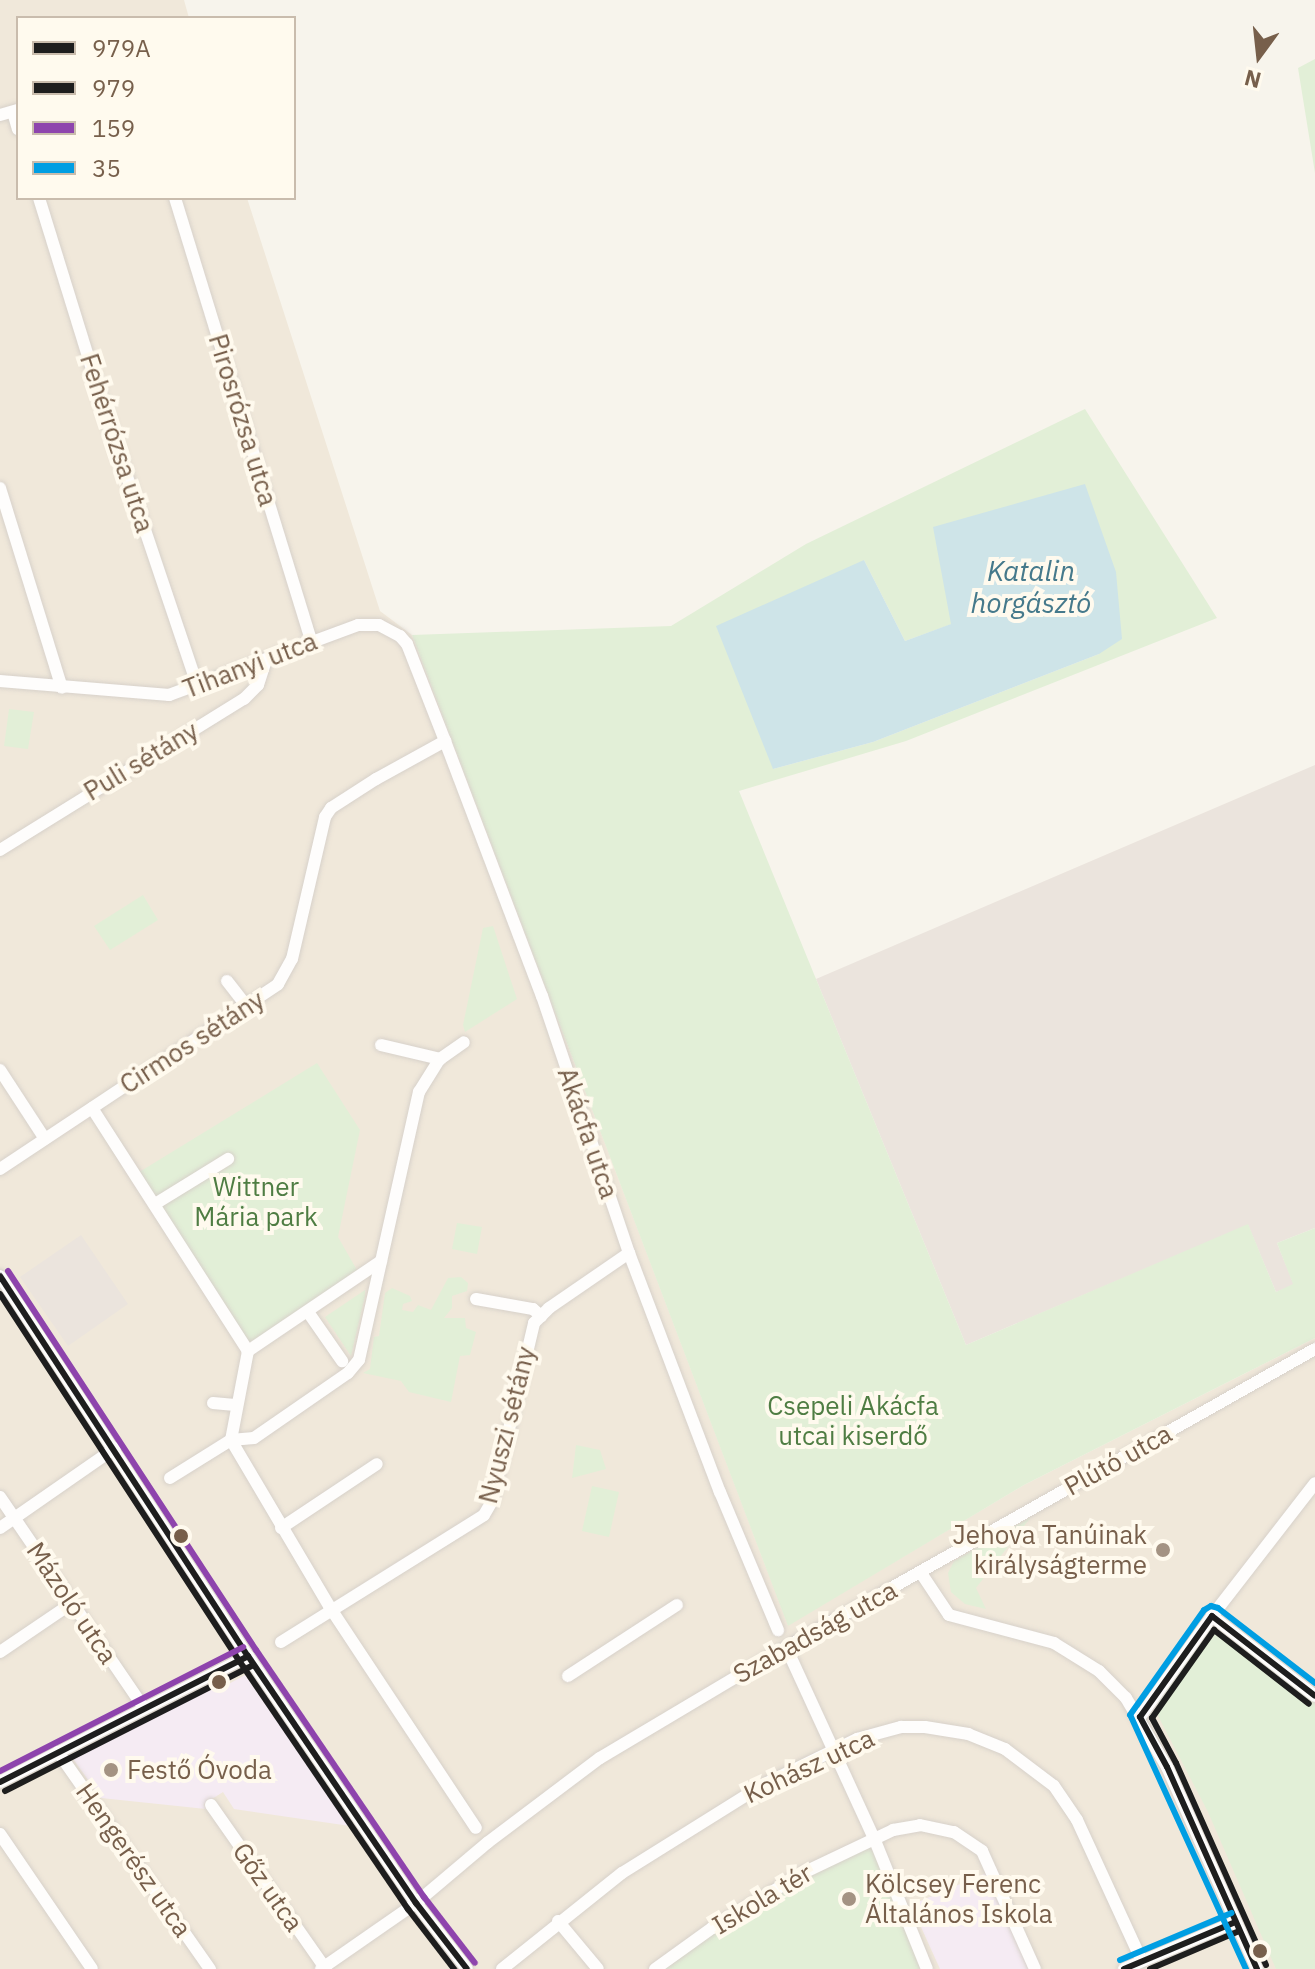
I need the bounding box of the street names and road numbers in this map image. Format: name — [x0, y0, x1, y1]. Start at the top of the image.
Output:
street label: Pirosrózsa utca — [202, 330, 284, 510]
street label: Fehérrózsa utca — [73, 350, 161, 536]
street label: Tihanyi utca — [179, 625, 321, 705]
street label: Puli sétány — [78, 715, 204, 807]
street label: Cirmos sétány — [114, 984, 270, 1100]
street label: Akácfa utca — [551, 1063, 625, 1203]
street label: Nyuszi sétány — [472, 1343, 542, 1507]
street label: Plútó utca — [1059, 1418, 1177, 1502]
street label: Mázoló utca — [20, 1536, 124, 1670]
street label: Szabadság utca — [728, 1574, 902, 1690]
street label: Kohász utca — [739, 1722, 879, 1810]
street label: Hengerész utca — [70, 1777, 198, 1943]
street label: Gőz utca — [226, 1836, 310, 1938]
street label: Iskola tér — [706, 1857, 818, 1941]

